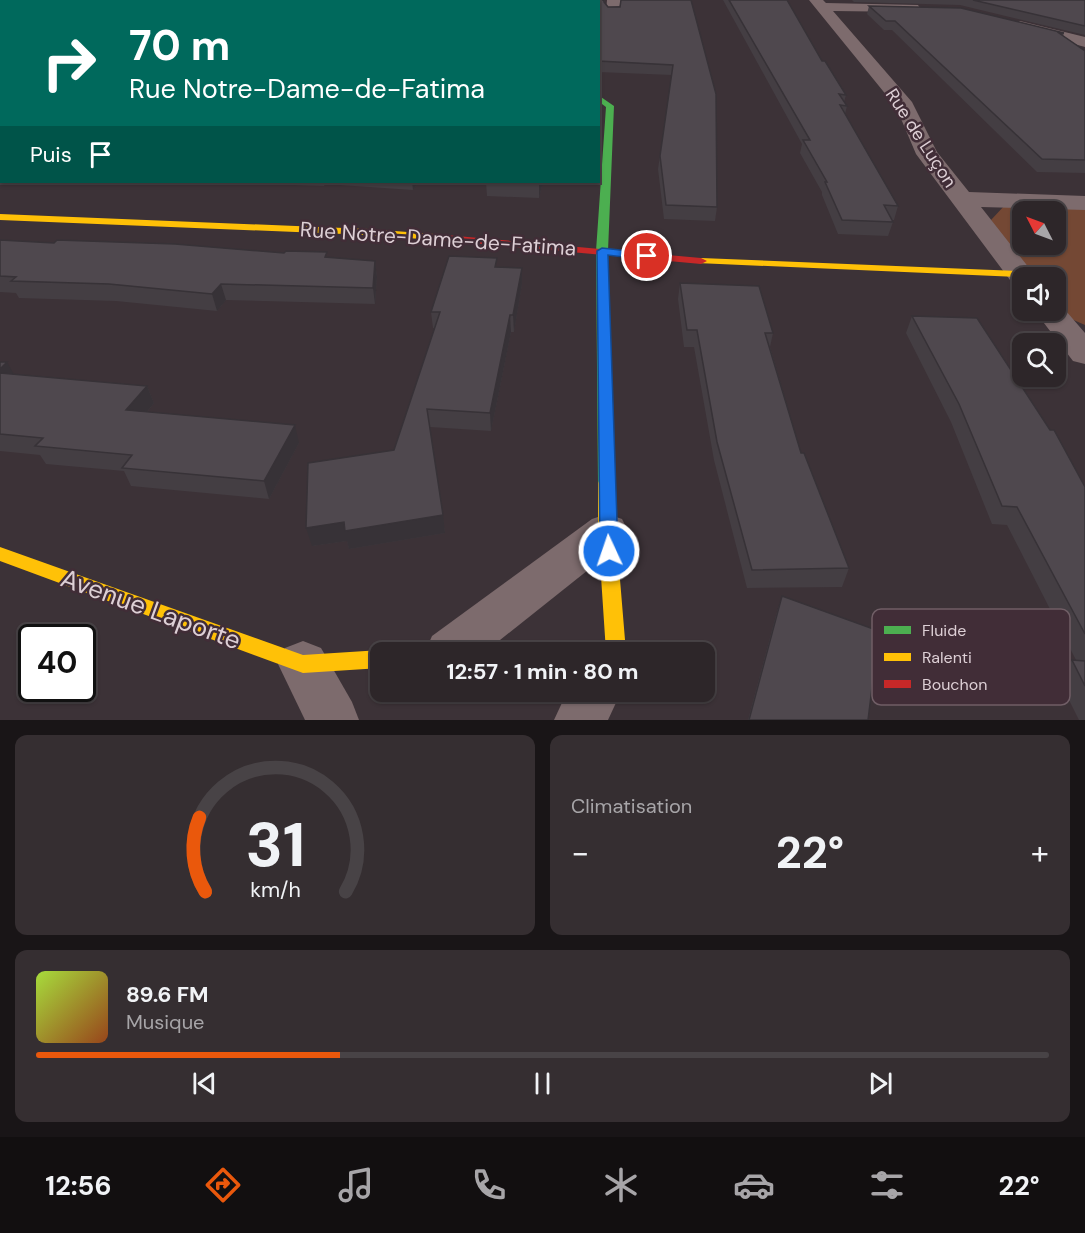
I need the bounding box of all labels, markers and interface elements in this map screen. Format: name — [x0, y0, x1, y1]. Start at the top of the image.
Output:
text: 70 m — [129, 18, 230, 73]
icon: right — [30, 24, 108, 102]
text: Rue Notre-Dame-de-Fatima — [129, 71, 485, 106]
street label: Rue de Luçon — [880, 84, 962, 192]
icon: arrive — [84, 138, 117, 171]
text: Puis — [30, 140, 72, 169]
north arrow — [1012, 201, 1066, 255]
map controls — [1012, 201, 1066, 387]
street label: Rue Notre-Dame-de-Fatima — [299, 215, 577, 263]
pin — [621, 230, 672, 281]
icon: arrive — [630, 239, 663, 272]
button: sound — [1012, 267, 1066, 321]
button: search — [1012, 333, 1066, 387]
position arrow — [577, 519, 641, 583]
street label: Avenue Laporte — [56, 561, 246, 657]
legend — [872, 609, 1070, 705]
text: Fluide — [922, 620, 966, 641]
speed limit sign: 40 — [18, 624, 96, 702]
text: Ralenti — [922, 647, 972, 668]
text: 12:57 · 1 min · 80 m — [446, 657, 639, 686]
text: Bouchon — [922, 674, 987, 695]
text: Climatisation — [571, 793, 692, 819]
text: 31 — [245, 804, 305, 885]
text: 22° — [776, 823, 844, 882]
text: − — [571, 831, 589, 874]
text: + — [1031, 831, 1049, 874]
text: km/h — [250, 876, 300, 904]
text: 89.6 FM — [126, 980, 208, 1009]
text: Musique — [126, 1009, 204, 1035]
icon: previous — [188, 1067, 221, 1100]
icon: pause — [526, 1067, 559, 1100]
icon: next — [864, 1067, 897, 1100]
icon: directions — [202, 1164, 244, 1206]
icon: music — [335, 1164, 377, 1206]
icon: phone — [468, 1164, 510, 1206]
icon: climate — [600, 1164, 642, 1206]
icon: car — [733, 1164, 775, 1206]
icon: filters — [866, 1164, 908, 1206]
text: 12:56 — [45, 1168, 112, 1203]
text: 22° — [999, 1168, 1040, 1203]

